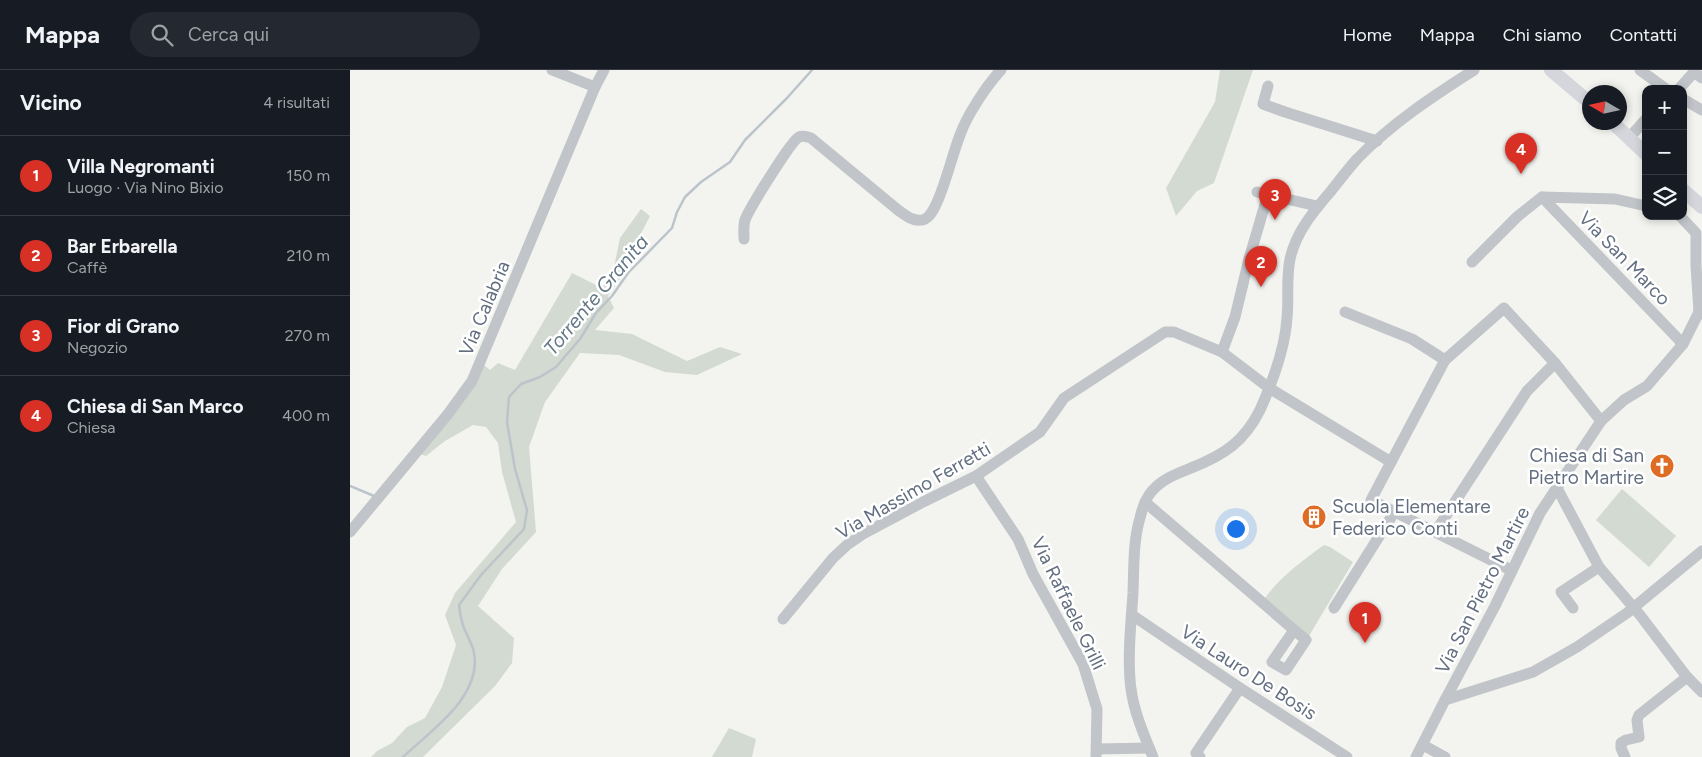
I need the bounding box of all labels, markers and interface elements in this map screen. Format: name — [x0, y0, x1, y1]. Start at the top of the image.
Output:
search box — [130, 12, 480, 57]
text: Mappa — [25, 20, 100, 49]
icon: search — [148, 21, 176, 49]
text: Cerca qui — [188, 23, 269, 46]
text: Home — [1343, 24, 1392, 46]
text: Mappa — [1420, 24, 1475, 46]
text: Chi siamo — [1503, 24, 1582, 46]
text: Contatti — [1610, 24, 1677, 46]
north arrow — [1582, 85, 1627, 130]
map controls — [1642, 85, 1687, 220]
button: + — [1642, 85, 1687, 130]
text: Vicino — [20, 90, 82, 115]
text: 4 risultati — [263, 93, 330, 112]
button: − — [1642, 130, 1687, 175]
pin: 4 — [1505, 133, 1537, 174]
text: Villa Negromanti — [67, 155, 215, 178]
text: 1 — [33, 166, 39, 185]
text: 150 m — [286, 166, 330, 185]
button: layers — [1642, 175, 1687, 220]
text: Luogo · Via Nino Bixio — [67, 178, 223, 197]
pin: 3 — [1259, 179, 1291, 220]
street label: Via San Marco — [1574, 206, 1675, 310]
water label: Torrente Granita — [539, 230, 653, 360]
text: Bar Erbarella — [67, 235, 178, 258]
text: 2 — [31, 246, 41, 265]
text: 210 m — [287, 246, 330, 265]
pin: 2 — [1245, 246, 1277, 287]
street label: Via Calabria — [454, 257, 515, 359]
text: Caffè — [67, 258, 107, 277]
text: Fior di Grano — [67, 315, 179, 338]
text: 3 — [32, 326, 40, 345]
text: 270 m — [285, 326, 330, 345]
text: Negozio — [67, 338, 128, 357]
text: Chiesa di San Marco — [67, 395, 243, 418]
text: 4 — [31, 406, 41, 425]
text: 400 m — [282, 406, 330, 425]
text: Chiesa — [67, 418, 116, 437]
street label: Via Massimo Ferretti — [832, 437, 994, 544]
place label: Chiesa di San Pietro Martire — [1528, 444, 1644, 489]
church icon: Chiesa di San Pietro Martire — [1649, 453, 1675, 479]
place label: Scuola Elementare Federico Conti — [1332, 495, 1491, 540]
street label: Via San Pietro Martire — [1430, 503, 1535, 678]
building icon: Scuola Elementare Federico Conti — [1301, 504, 1327, 530]
your location — [1223, 516, 1249, 542]
street label: Via Raffaele Grilli — [1026, 533, 1111, 673]
pin: 1 — [1349, 602, 1381, 643]
street label: Via Lauro De Bosis — [1177, 620, 1321, 725]

